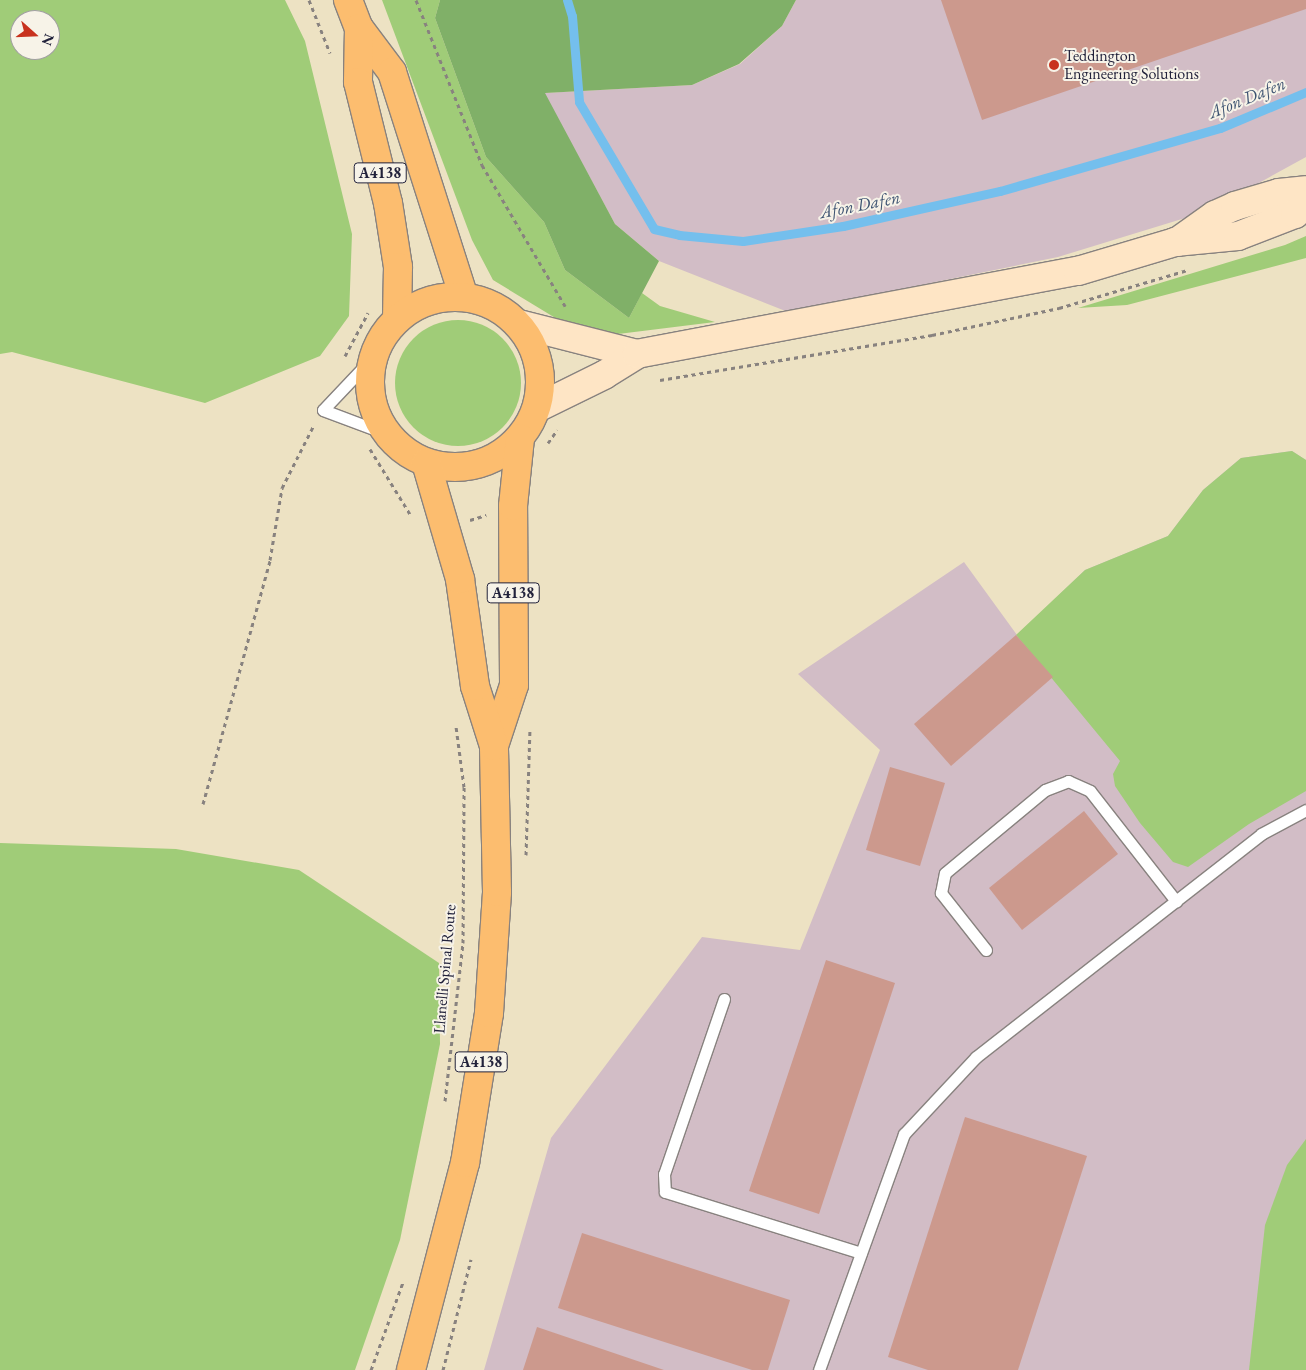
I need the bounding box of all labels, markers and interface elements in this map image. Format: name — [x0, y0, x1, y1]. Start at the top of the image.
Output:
north arrow — [10, 10, 60, 60]
text: N — [38, 31, 59, 48]
place label: Teddington Engineering Solutions — [1064, 46, 1199, 84]
marker: Teddington Engineering Solutions — [1048, 59, 1060, 71]
water label: Afon Dafen — [1205, 73, 1289, 123]
road number: A4138 — [352, 160, 408, 186]
water label: Afon Dafen — [818, 187, 902, 223]
road number: A4138 — [486, 580, 540, 606]
street label: Llanelli Spinal Route — [430, 904, 460, 1034]
road number: A4138 — [454, 1050, 508, 1074]

